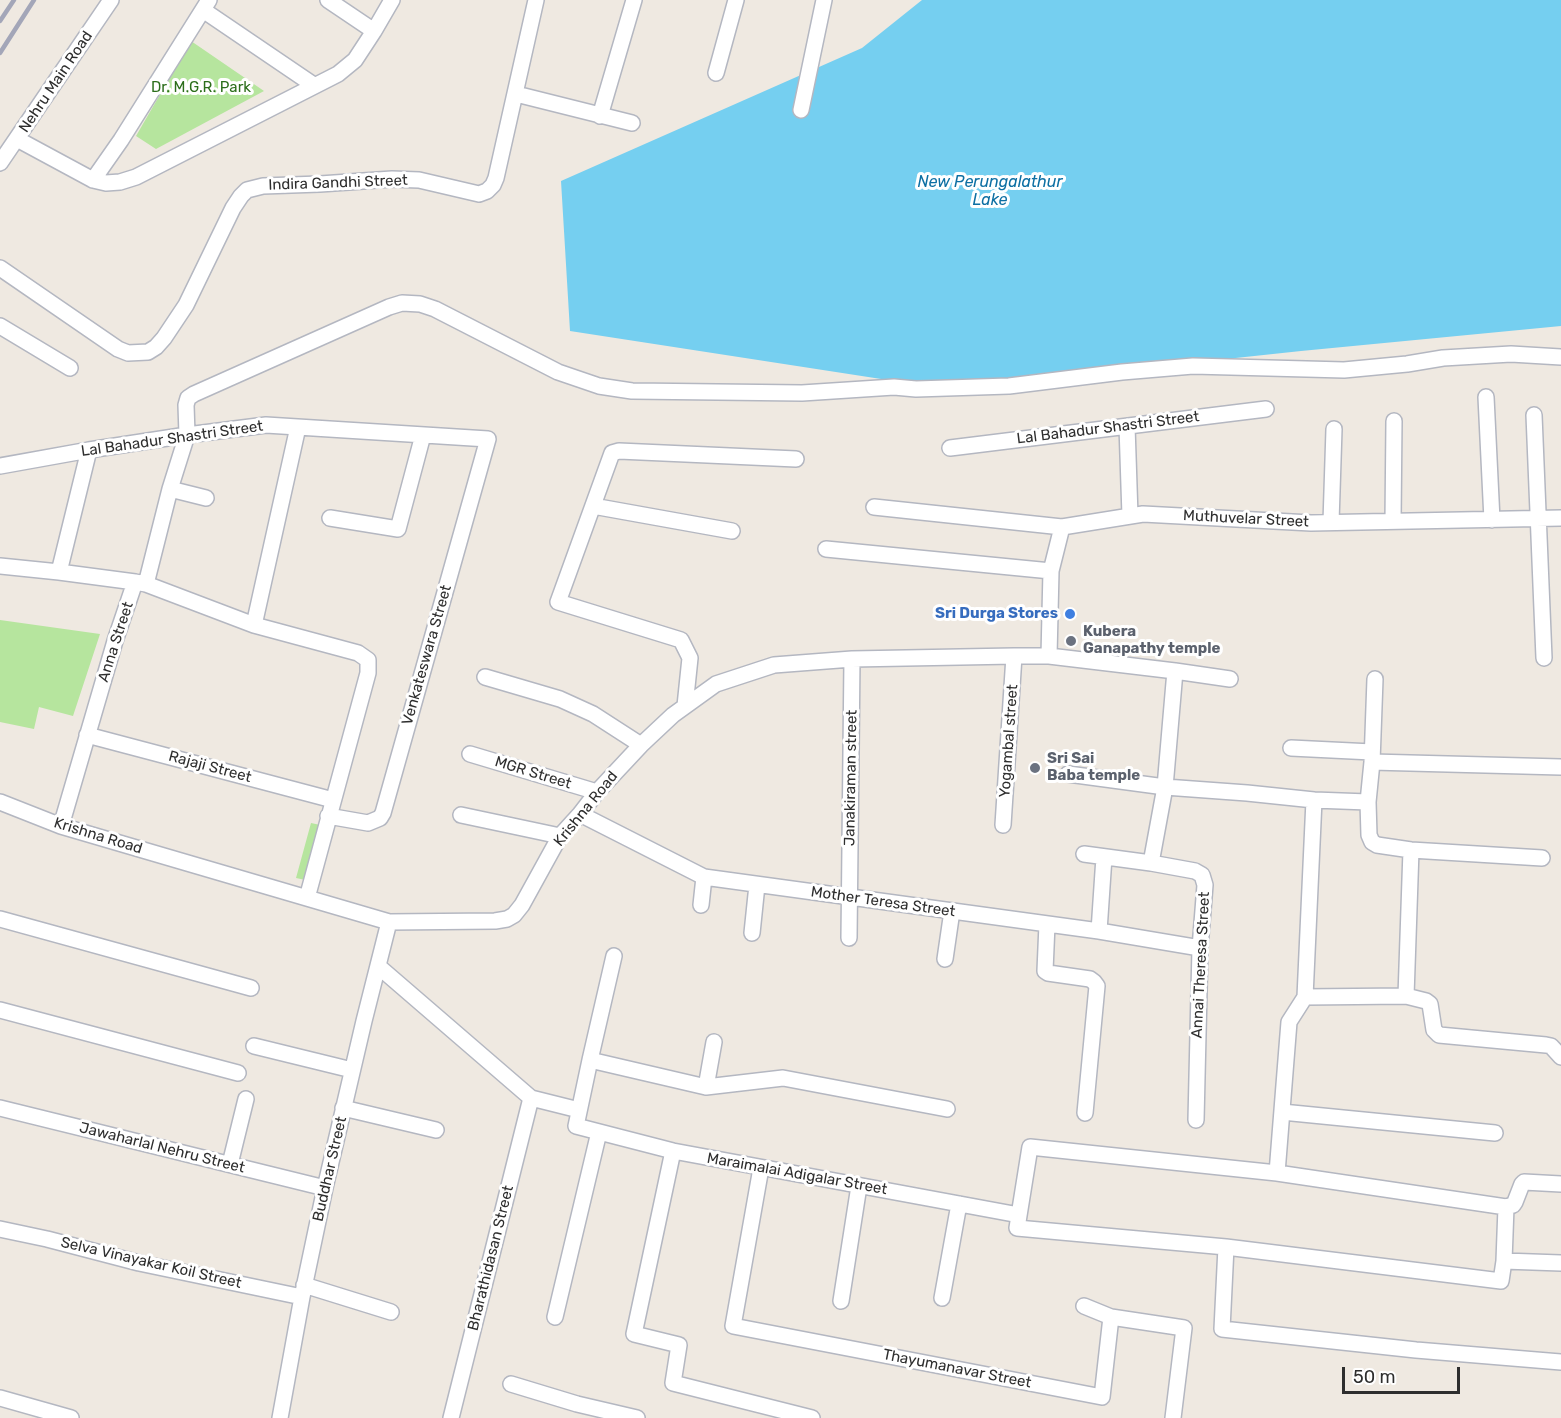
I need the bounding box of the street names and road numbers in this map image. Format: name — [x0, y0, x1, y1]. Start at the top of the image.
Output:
street label: Nehru Main Road — [15, 28, 97, 136]
street label: Indira Gandhi Street — [268, 172, 408, 194]
street label: Lal Bahadur Shastri Street — [1016, 408, 1200, 448]
street label: Lal Bahadur Shastri Street — [80, 417, 264, 461]
street label: Muthuvelar Street — [1183, 507, 1309, 531]
street label: Venkateswara Street — [398, 583, 456, 727]
street label: Anna Street — [95, 599, 137, 685]
street label: Yogambal street — [996, 684, 1022, 798]
street label: Janakiraman street — [841, 710, 861, 846]
street label: Rajaji Street — [167, 747, 253, 787]
street label: MGR Street — [493, 753, 573, 793]
street label: Krishna Road — [550, 768, 622, 850]
street label: Krishna Road — [52, 814, 144, 858]
street label: Mother Teresa Street — [810, 883, 956, 921]
street label: Annai Theresa Street — [1188, 891, 1214, 1039]
street label: Buddhar Street — [309, 1115, 351, 1223]
street label: Jawaharlal Nehru Street — [77, 1119, 247, 1177]
street label: Maraimalai Adigalar Street — [705, 1149, 889, 1199]
street label: Bharathidasan Street — [464, 1183, 518, 1333]
street label: Selva Vinayakar Koil Street — [59, 1233, 243, 1293]
street label: Thayumanavar Street — [881, 1346, 1033, 1392]

